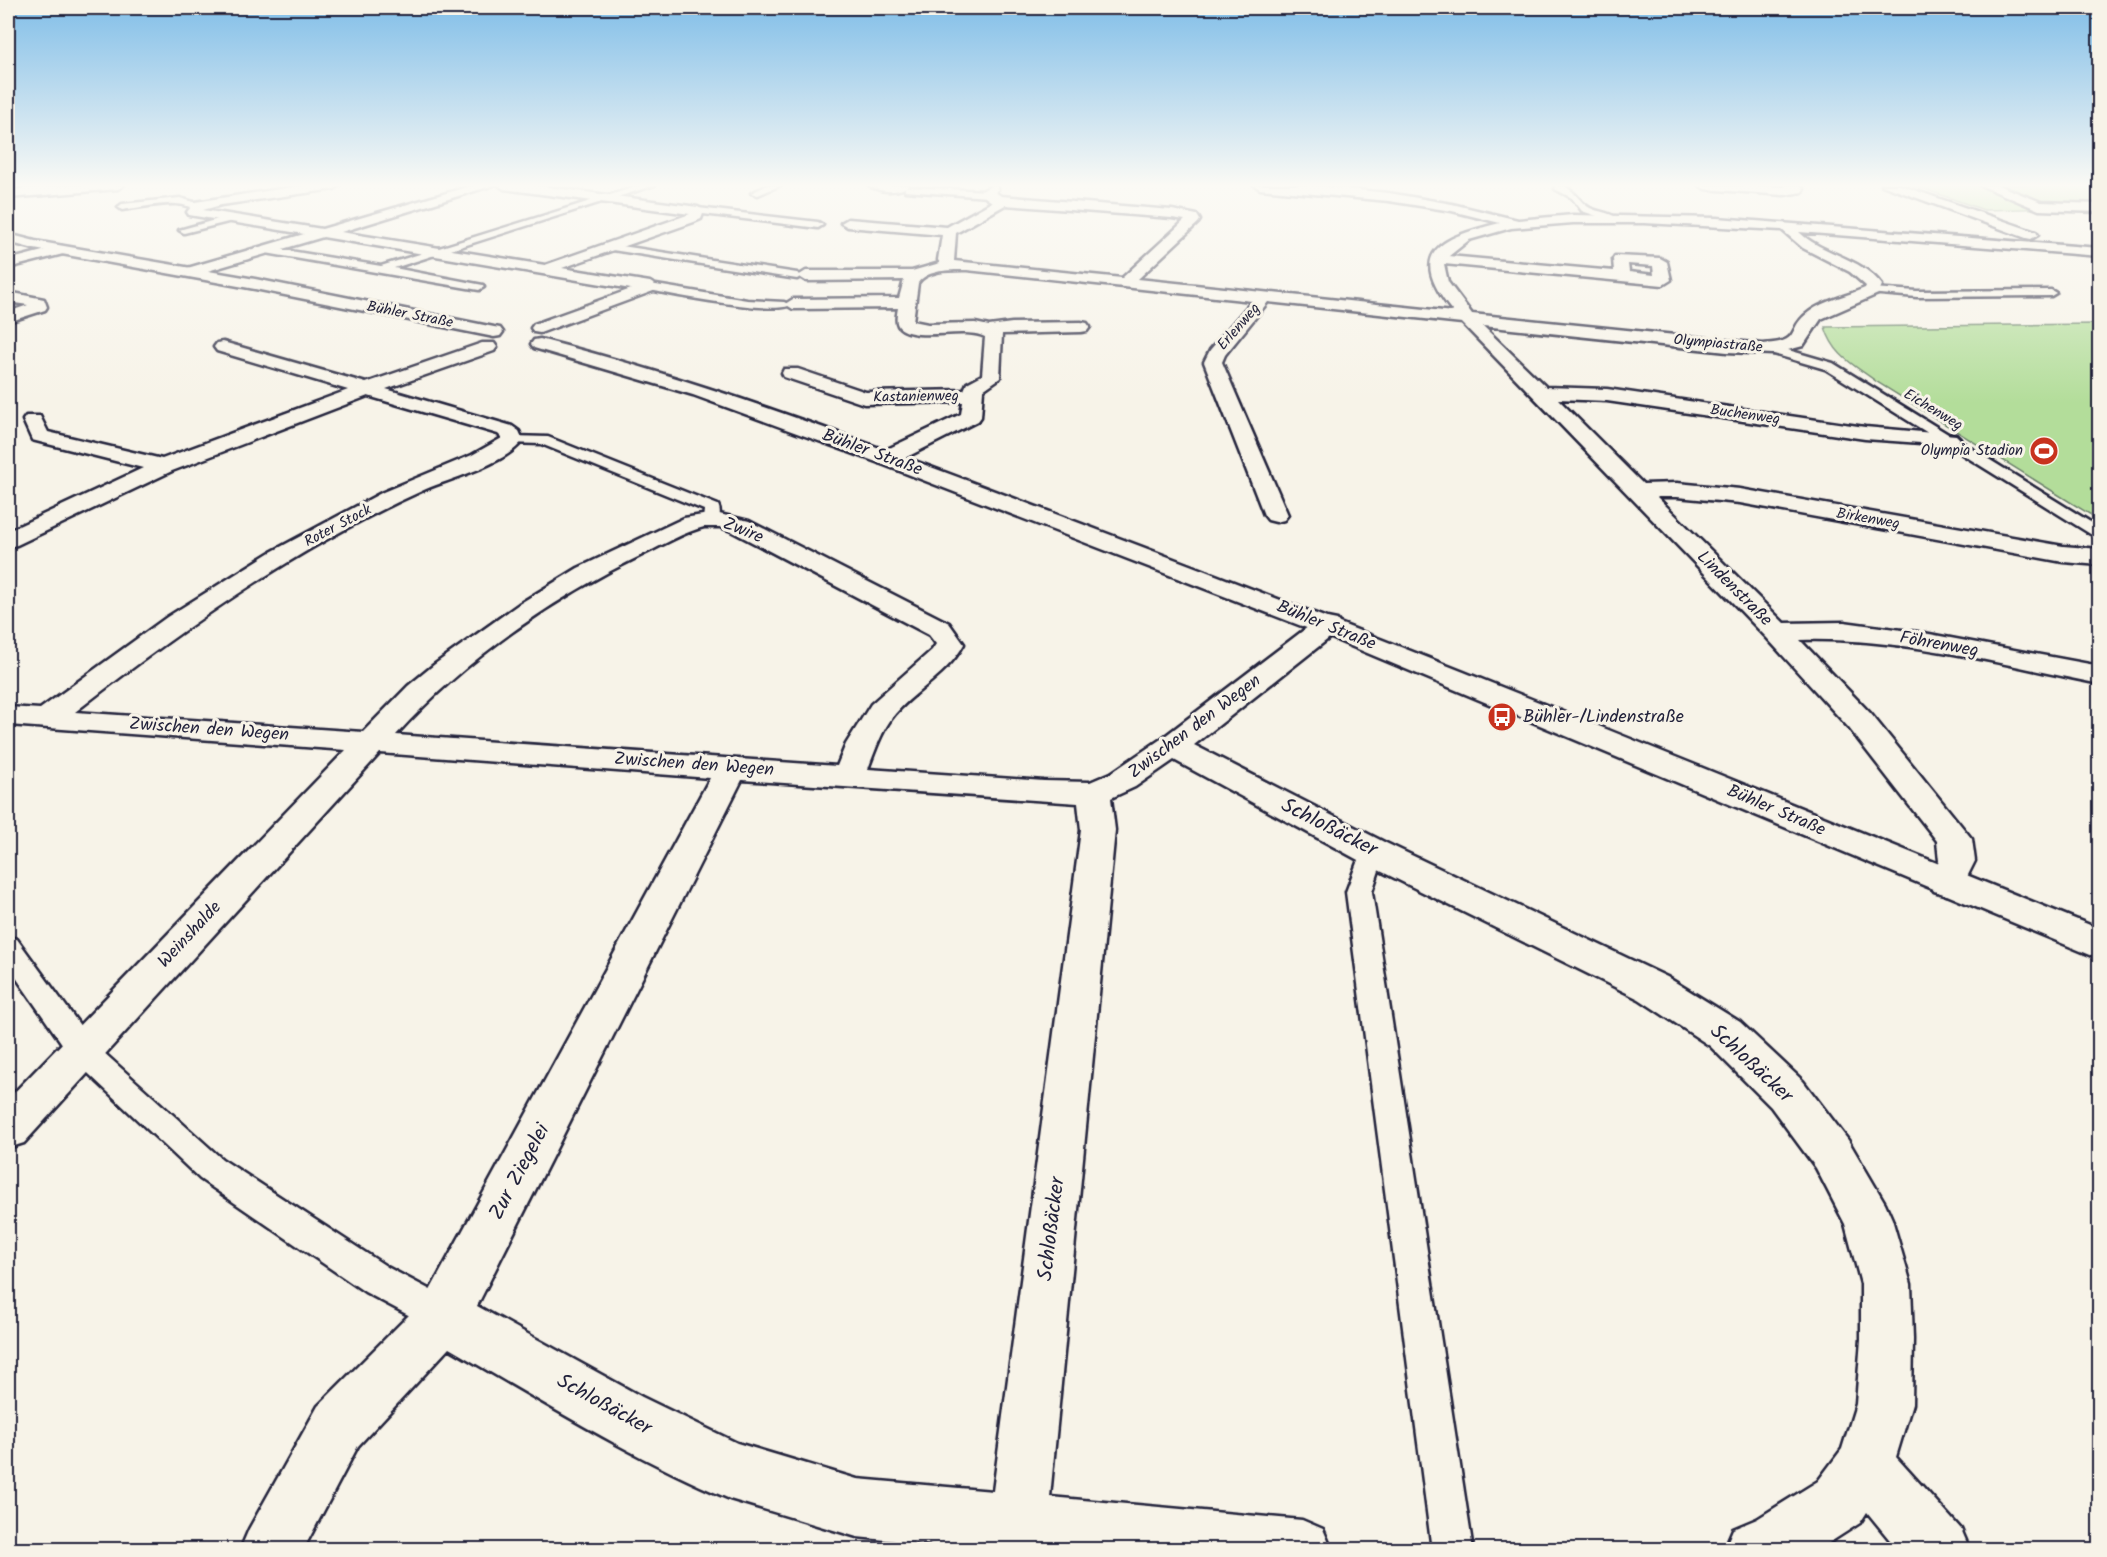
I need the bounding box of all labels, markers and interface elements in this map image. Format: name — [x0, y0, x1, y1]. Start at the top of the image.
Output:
street label: Bühler Straße — [365, 295, 455, 335]
street label: Erlenweg — [1212, 298, 1266, 356]
street label: Olympiastraße — [1672, 328, 1764, 360]
street label: Eichenweg — [1899, 383, 1967, 437]
street label: Kastanienweg — [873, 384, 959, 410]
street label: Buchenweg — [1709, 398, 1781, 432]
street label: Bühler Straße — [818, 421, 926, 485]
sports icon: Olympia Stadion — [2028, 435, 2060, 467]
place label: Olympia Stadion — [1921, 439, 2023, 463]
street label: Roter Stock — [300, 498, 377, 554]
street label: Birkenweg — [1834, 502, 1902, 536]
street label: Zwire — [718, 510, 768, 552]
street label: Lindenstraße — [1689, 544, 1779, 634]
street label: Bühler Straße — [1272, 593, 1380, 659]
street label: Föhrenweg — [1897, 624, 1981, 666]
street label: Zwischen den Wegen — [1122, 667, 1268, 787]
bus stop icon: Bühler-/Lindenstraße — [1486, 701, 1518, 733]
place label: Bühler-/Lindenstraße — [1523, 703, 1684, 732]
street label: Zwischen den Wegen — [128, 710, 290, 750]
street label: Zwischen den Wegen — [613, 745, 775, 785]
street label: Bühler Straße — [1722, 777, 1830, 845]
street label: Schloßäcker — [1275, 790, 1384, 867]
street label: Weinshalde — [151, 895, 229, 975]
street label: Schloßäcker — [1702, 1016, 1801, 1112]
street label: Zur Ziegelei — [481, 1117, 560, 1226]
street label: Schloßäcker — [1029, 1174, 1075, 1283]
street label: Schloßäcker — [550, 1365, 658, 1445]

